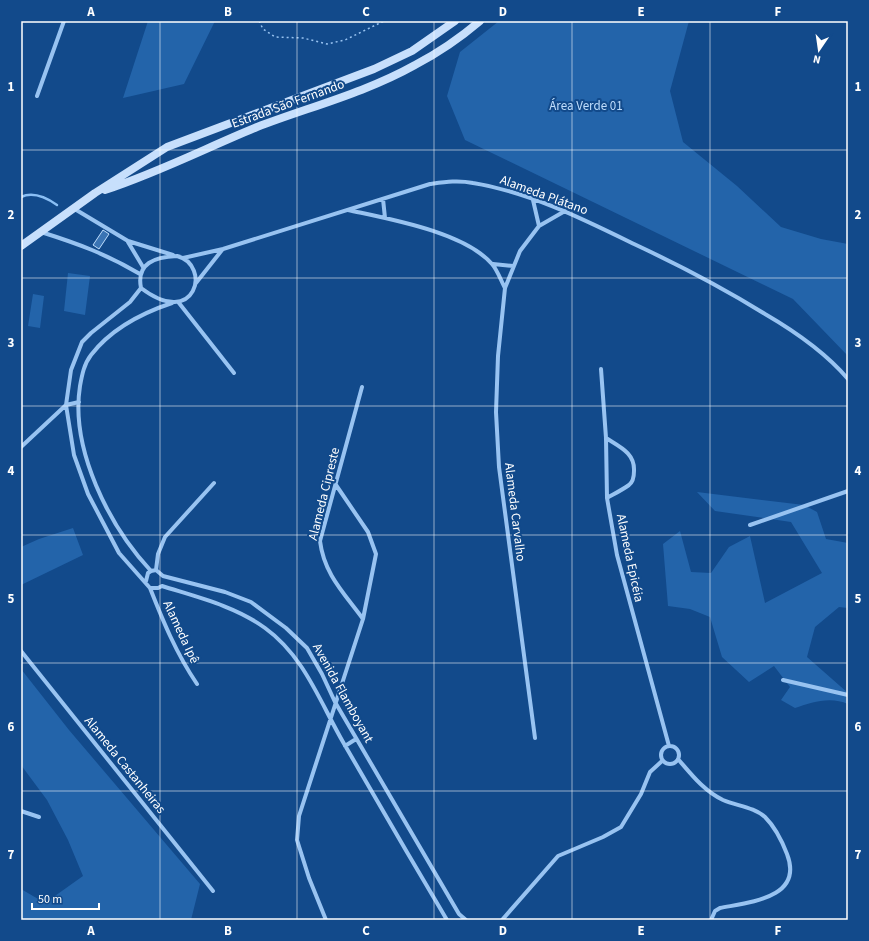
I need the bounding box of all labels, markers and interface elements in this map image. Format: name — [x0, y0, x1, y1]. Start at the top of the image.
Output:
text: A — [86, 3, 95, 21]
text: B — [224, 3, 232, 21]
text: C — [362, 3, 370, 21]
text: D — [499, 3, 507, 21]
text: E — [637, 3, 645, 21]
text: F — [775, 3, 782, 21]
north arrow — [799, 30, 839, 70]
text: N — [812, 51, 822, 67]
street label: Estrada São Fernando — [229, 75, 347, 133]
text: 1 — [8, 78, 15, 96]
text: 1 — [855, 78, 862, 96]
park label: Área Verde 01 — [549, 97, 623, 115]
street label: Alameda Plátano — [498, 171, 590, 219]
text: 2 — [8, 206, 15, 224]
text: 2 — [855, 206, 862, 224]
text: 3 — [8, 334, 15, 352]
text: 3 — [855, 334, 862, 352]
street label: Alameda Cipreste — [304, 446, 344, 542]
text: 4 — [8, 462, 15, 480]
street label: Alameda Carvalho — [500, 462, 530, 562]
text: 4 — [855, 462, 862, 480]
street label: Alameda Epicéia — [612, 512, 648, 604]
text: 5 — [8, 590, 15, 608]
text: 5 — [855, 590, 862, 608]
street label: Alameda Ipê — [159, 598, 203, 666]
street label: Avenida Flamboyant — [308, 640, 378, 747]
street label: Alameda Castanheiras — [80, 713, 170, 818]
text: 6 — [8, 718, 15, 736]
text: 6 — [855, 718, 862, 736]
text: 7 — [8, 846, 15, 864]
text: 7 — [855, 846, 862, 864]
scale bar — [32, 885, 99, 911]
text: 50 m — [38, 891, 62, 908]
text: A — [86, 922, 95, 940]
text: B — [224, 922, 232, 940]
text: C — [362, 922, 370, 940]
text: D — [499, 922, 507, 940]
text: E — [637, 922, 645, 940]
text: F — [775, 922, 782, 940]

